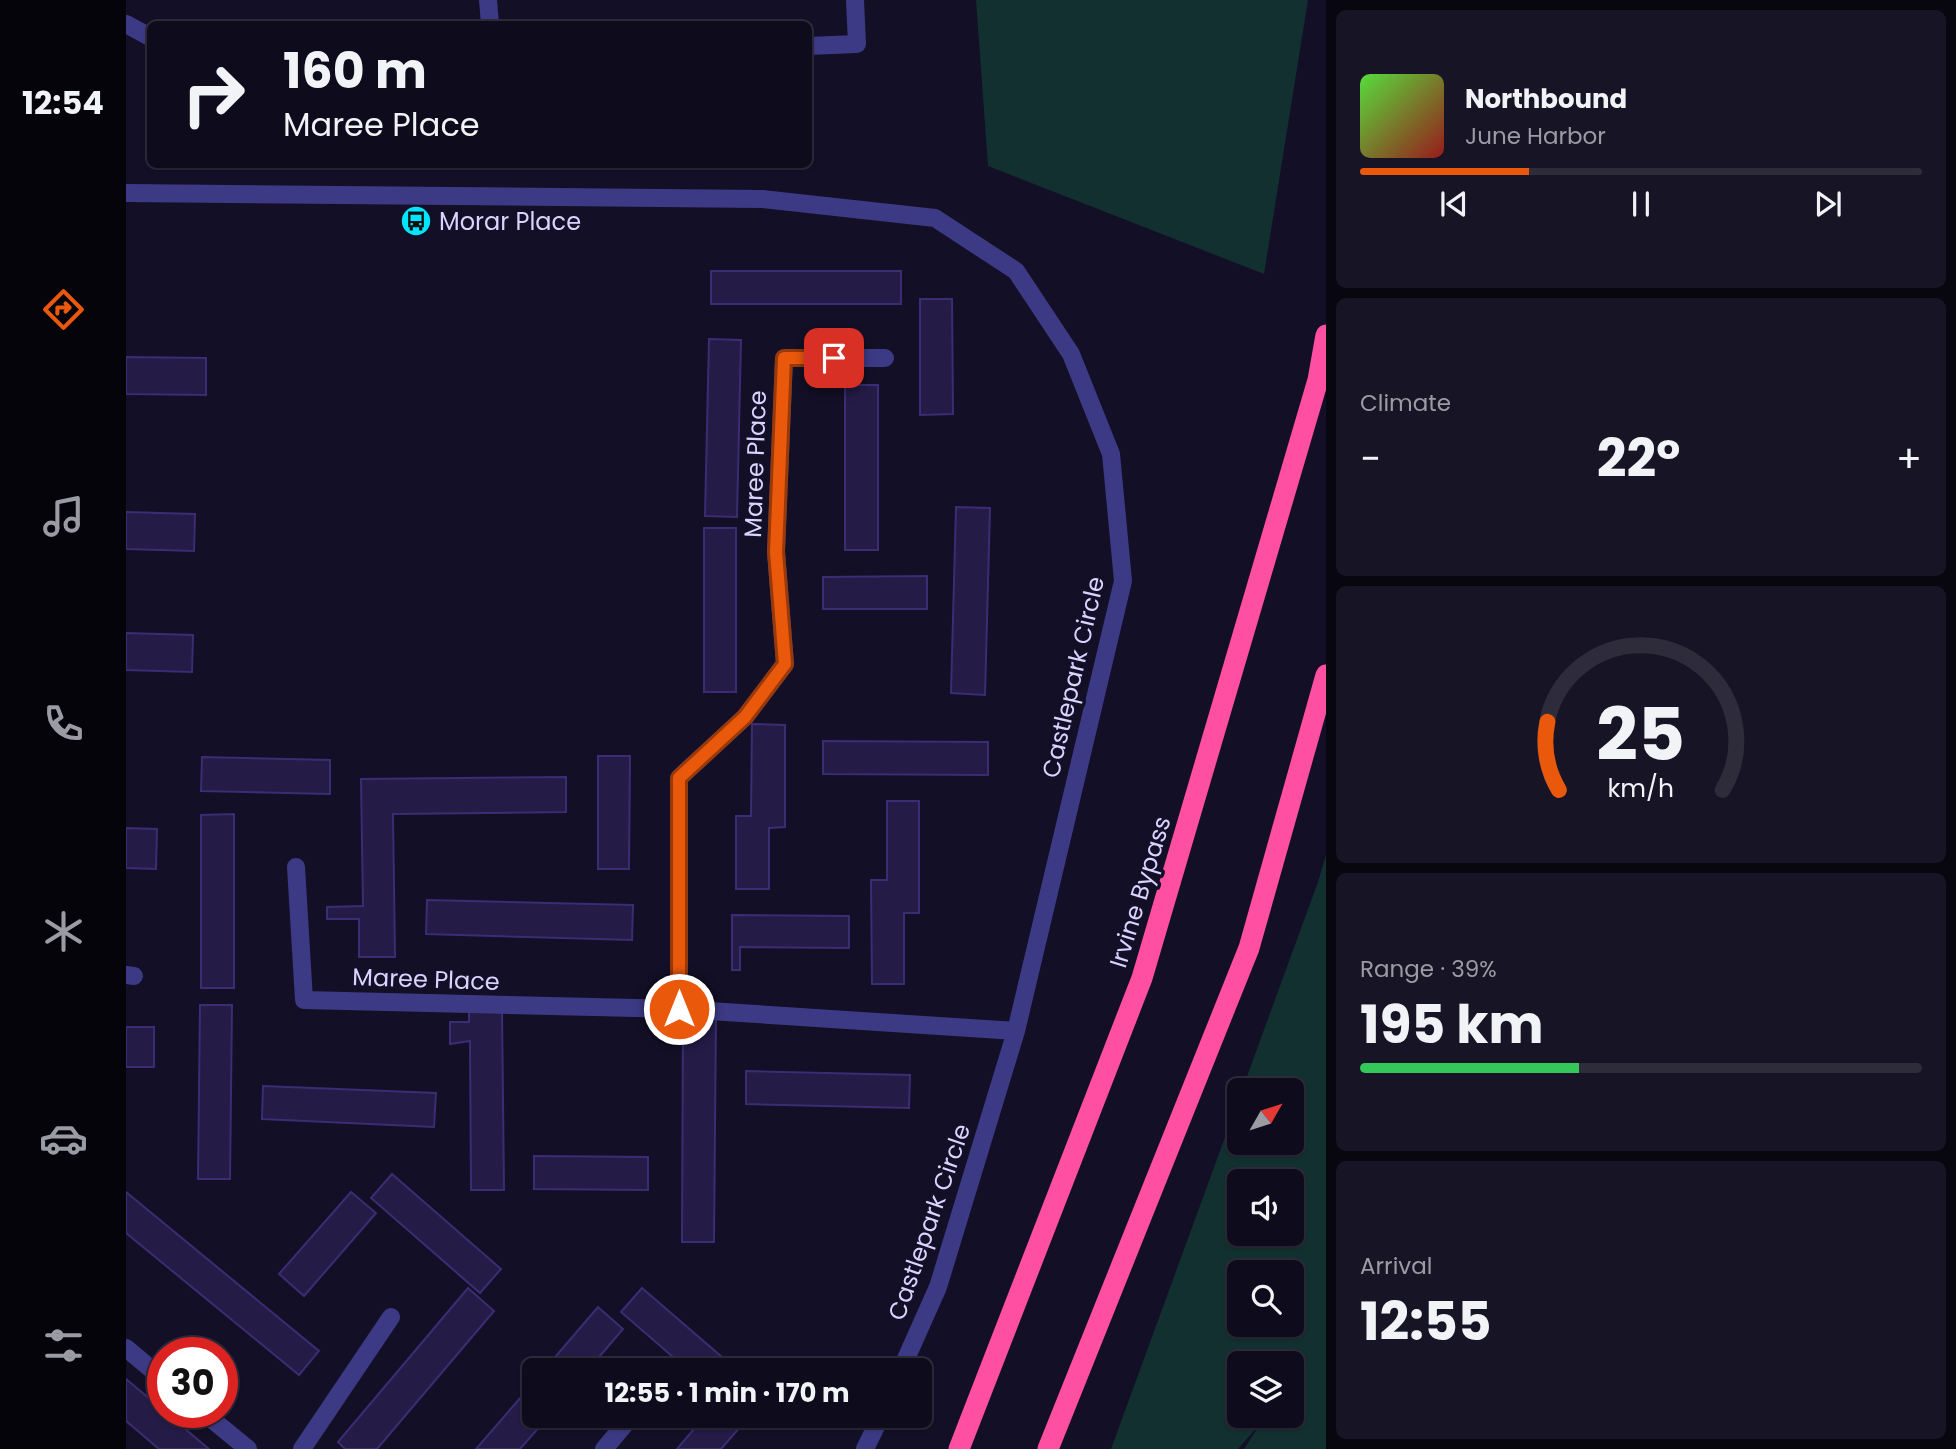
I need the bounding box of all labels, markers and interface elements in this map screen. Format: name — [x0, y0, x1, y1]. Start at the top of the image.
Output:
text: 160 m — [283, 37, 427, 105]
icon: right — [168, 49, 259, 140]
text: 12:54 — [22, 80, 104, 125]
text: Northbound — [1465, 81, 1627, 117]
text: Maree Place — [283, 102, 480, 147]
text: June Harbor — [1465, 120, 1606, 152]
icon: previous — [1435, 185, 1473, 223]
icon: pause — [1622, 185, 1660, 223]
icon: next — [1809, 185, 1847, 223]
bus stop icon: Morar Place — [399, 204, 433, 238]
place label: Morar Place — [439, 205, 581, 238]
icon: directions — [39, 285, 88, 334]
pin — [804, 328, 864, 388]
icon: arrive — [815, 339, 853, 377]
text: Climate — [1360, 387, 1451, 419]
street label: Maree Place — [736, 390, 774, 538]
text: 22° — [1597, 422, 1680, 495]
text: − — [1360, 432, 1381, 485]
text: + — [1896, 432, 1922, 485]
icon: music — [39, 492, 88, 541]
street label: Castlepark Circle — [1034, 573, 1112, 781]
text: 25 — [1597, 685, 1685, 786]
icon: phone — [39, 699, 88, 748]
text: km/h — [1608, 771, 1674, 806]
street label: Irvine Bypass — [1101, 812, 1179, 972]
icon: climate — [39, 907, 88, 956]
text: Range · 39% — [1360, 953, 1497, 985]
street label: Maree Place — [352, 960, 500, 998]
position arrow — [642, 972, 716, 1046]
text: 195 km — [1360, 988, 1544, 1061]
north arrow — [1227, 1078, 1304, 1155]
map controls — [1227, 1078, 1304, 1428]
icon: car — [39, 1114, 88, 1163]
street label: Castlepark Circle — [880, 1119, 978, 1325]
button: sound — [1227, 1169, 1304, 1246]
text: Arrival — [1360, 1250, 1432, 1282]
button: search — [1227, 1260, 1304, 1337]
text: 12:55 — [1360, 1285, 1492, 1358]
icon: filters — [39, 1321, 88, 1370]
speed limit sign: 30 — [147, 1337, 238, 1428]
button: layers — [1227, 1351, 1304, 1428]
text: 12:55 · 1 min · 170 m — [604, 1375, 850, 1411]

